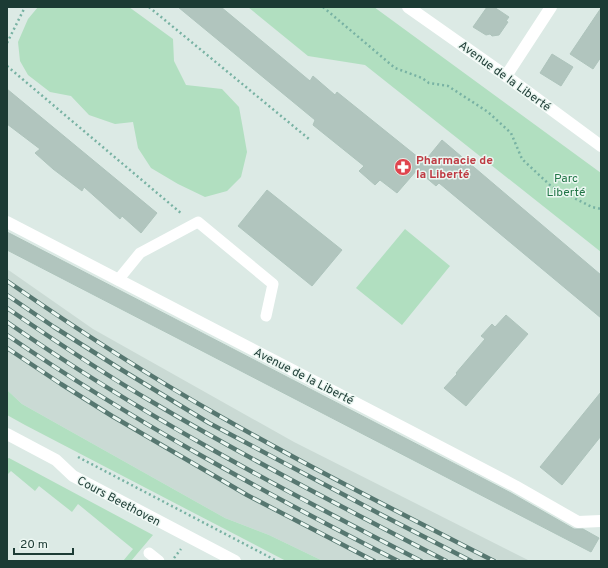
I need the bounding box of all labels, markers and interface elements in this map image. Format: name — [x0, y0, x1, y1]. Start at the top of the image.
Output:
street label: Avenue de la Liberté — [455, 38, 554, 116]
place label: Pharmacie de la Liberté — [416, 153, 493, 183]
pharmacy icon: Pharmacie de la Liberté — [393, 157, 413, 177]
park label: Parc Liberté — [547, 171, 586, 201]
street label: Avenue de la Liberté — [251, 345, 356, 409]
street label: Cours Beethoven — [74, 473, 163, 531]
scale bar — [14, 530, 73, 556]
text: 20 m — [20, 537, 48, 553]

